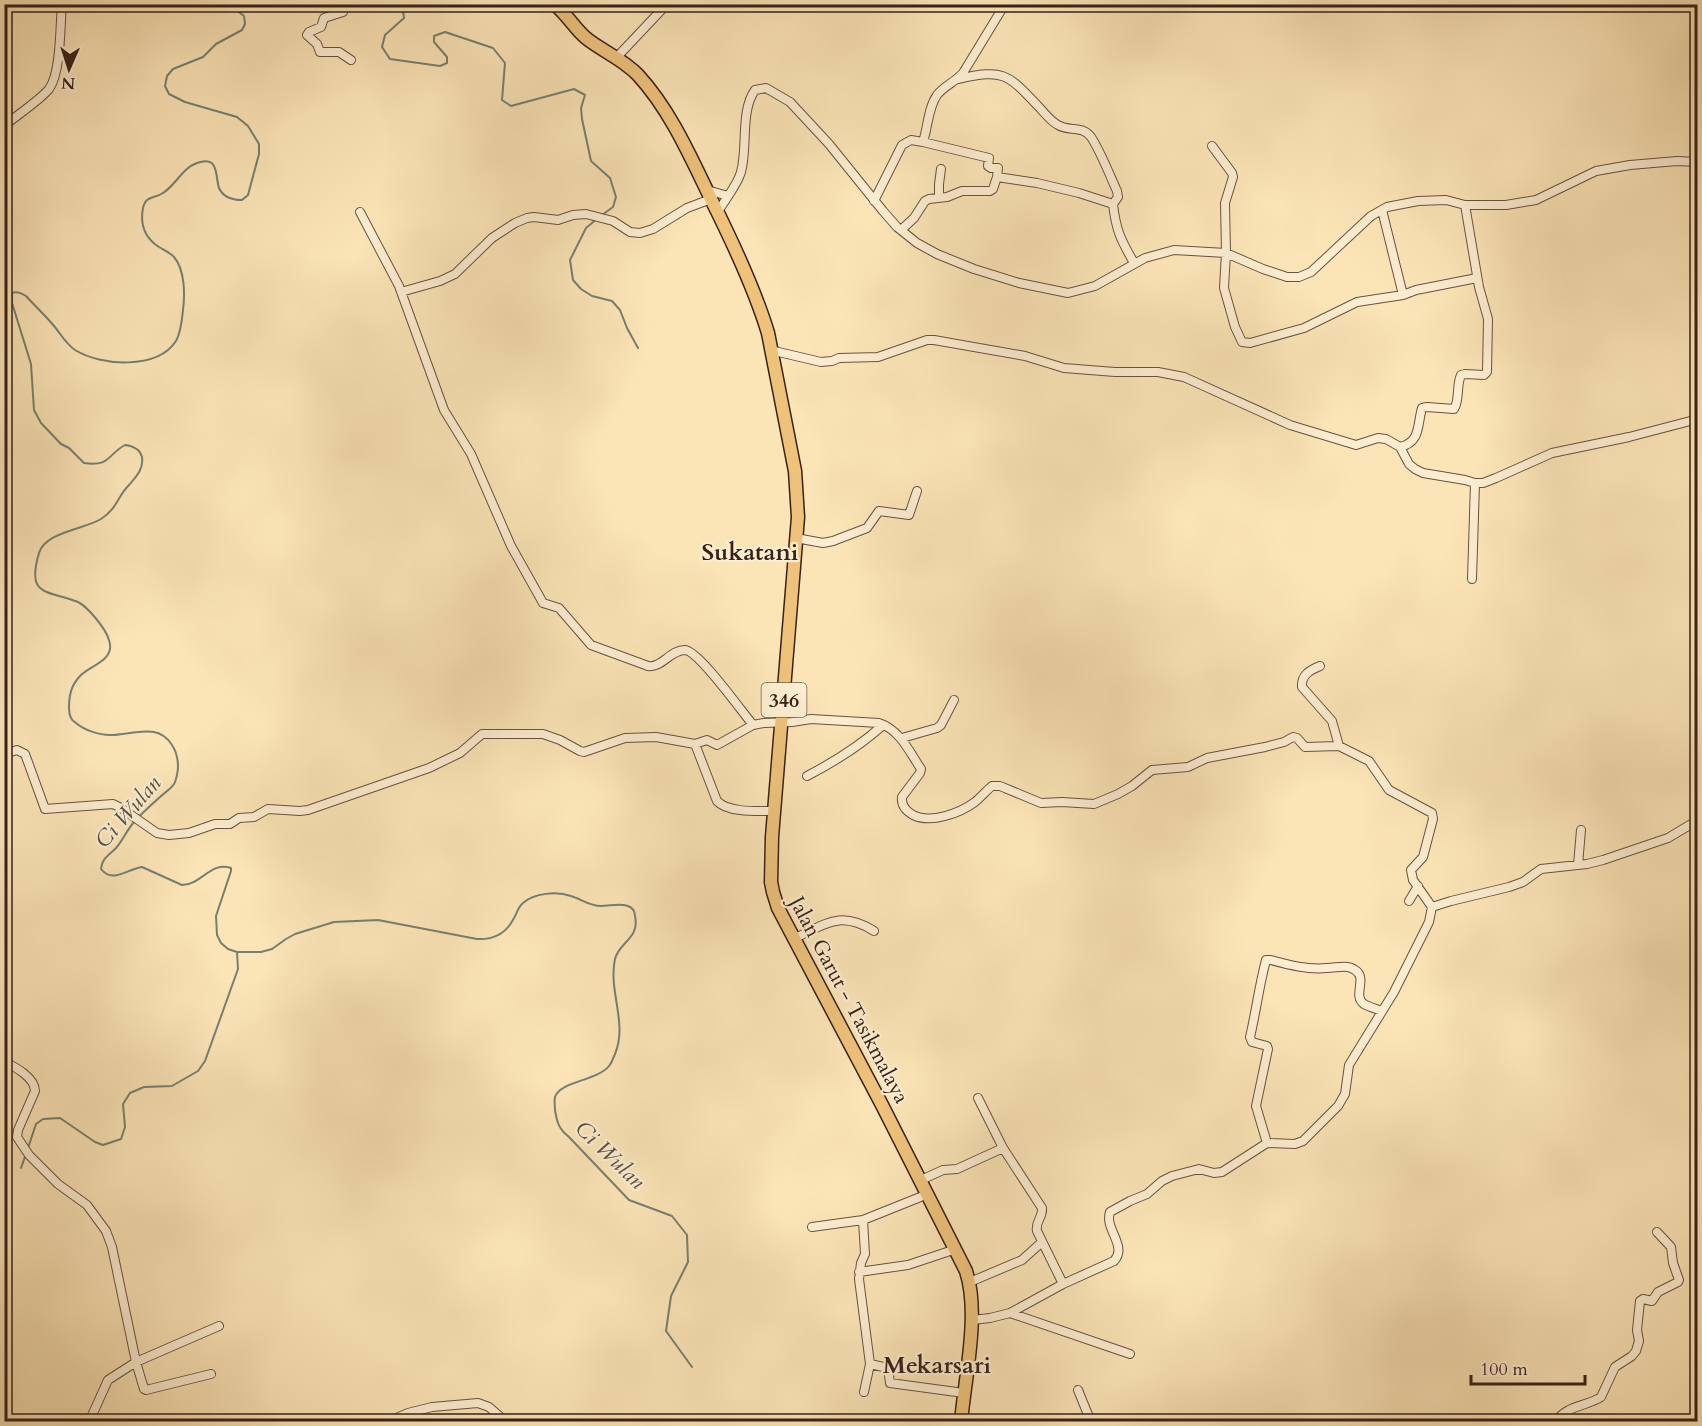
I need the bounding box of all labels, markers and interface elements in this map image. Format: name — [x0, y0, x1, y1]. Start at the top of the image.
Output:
north arrow — [39, 39, 99, 99]
text: N — [61, 72, 76, 94]
district label: Sukatani — [702, 536, 799, 569]
road number: 346 — [762, 683, 806, 717]
water label: Ci Wulan — [88, 769, 168, 855]
street label: Jalan Garut - Tasikmalaya — [781, 889, 916, 1109]
water label: Ci Wulan — [568, 1114, 652, 1196]
scale bar — [1471, 1348, 1585, 1386]
district label: Mekarsari — [883, 1349, 992, 1382]
text: 100 m — [1480, 1357, 1528, 1382]

